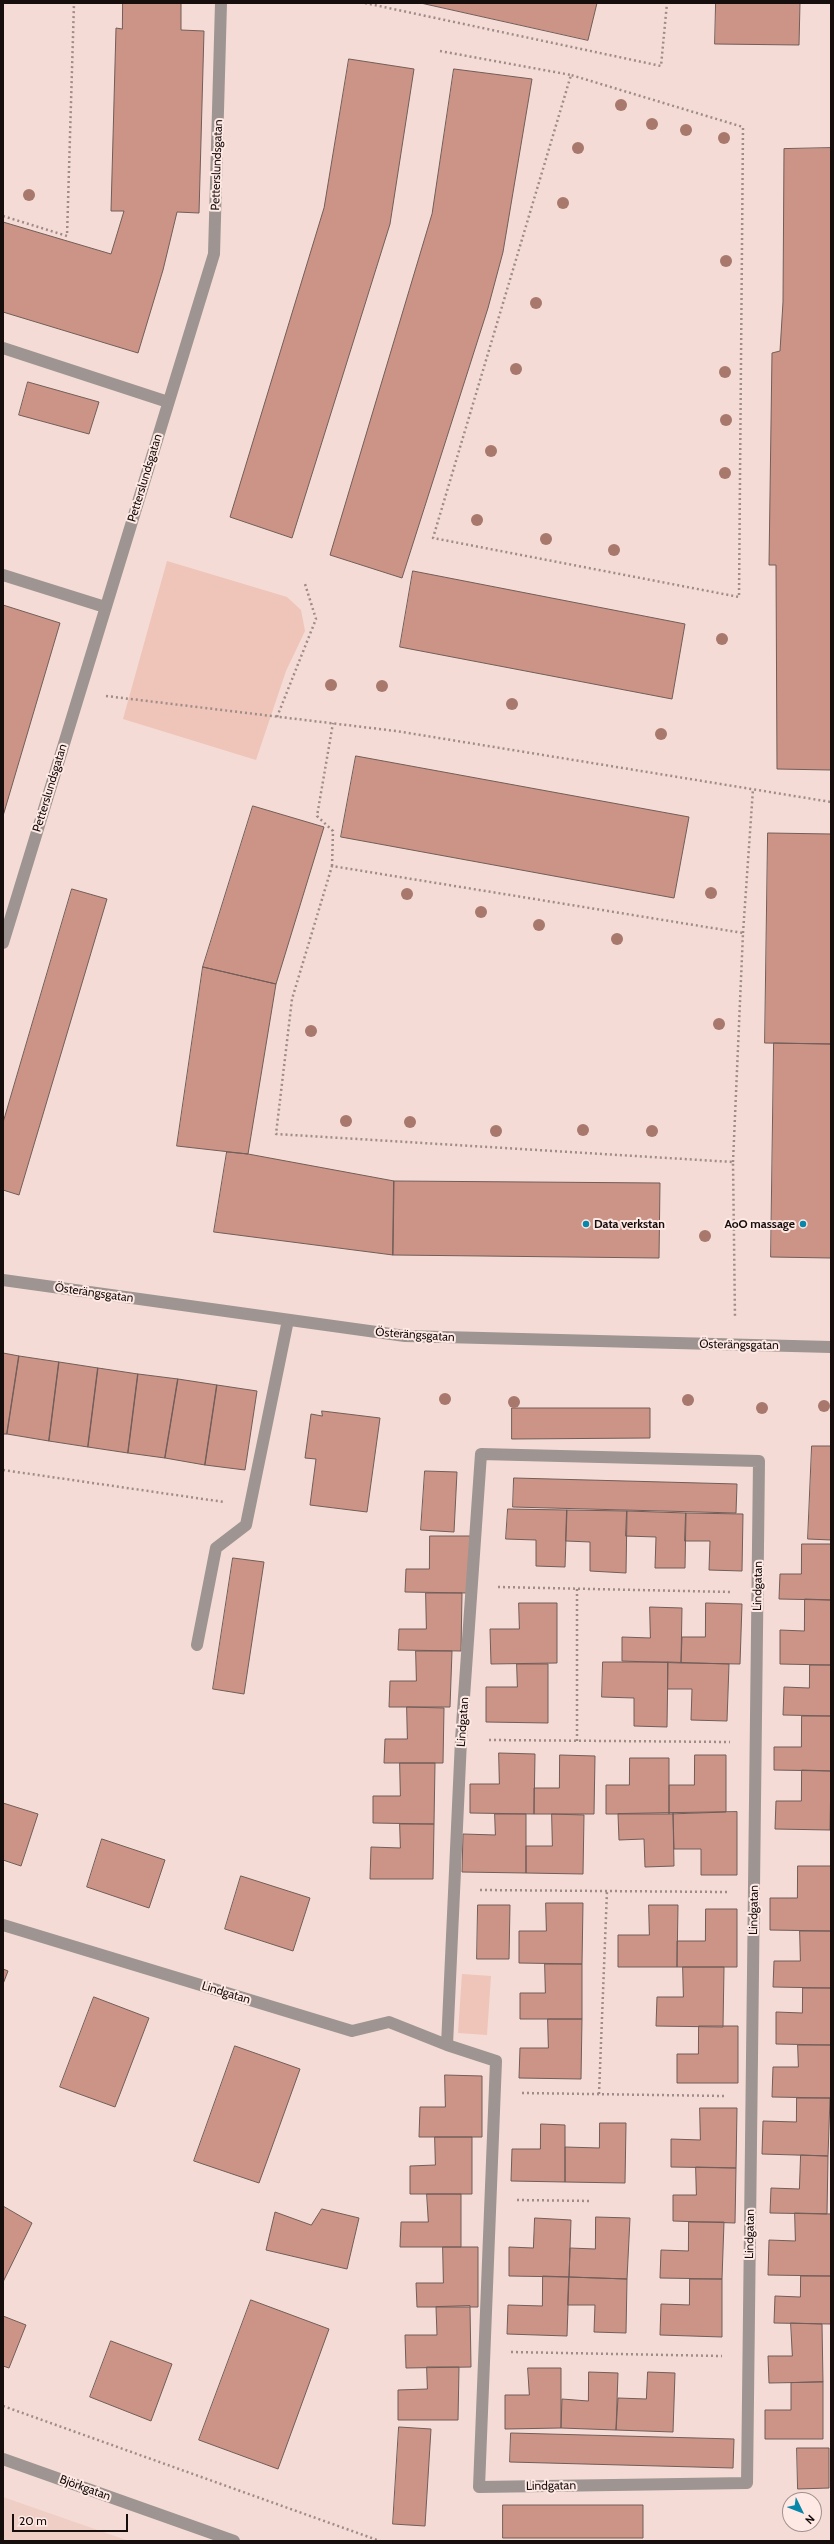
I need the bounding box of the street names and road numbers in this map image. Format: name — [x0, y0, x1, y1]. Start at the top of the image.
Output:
street label: Petterslundsgatan — [208, 119, 226, 211]
street label: Petterslundsgatan — [125, 432, 165, 524]
street label: Petterslundsgatan — [30, 742, 70, 834]
street label: Österängsgatan — [54, 1280, 134, 1306]
street label: Österängsgatan — [375, 1325, 455, 1345]
street label: Österängsgatan — [699, 1337, 779, 1353]
street label: Lindgatan — [750, 1561, 766, 1611]
street label: Lindgatan — [454, 1697, 472, 1747]
street label: Lindgatan — [746, 1885, 762, 1935]
street label: Lindgatan — [200, 1979, 252, 2007]
street label: Lindgatan — [742, 2209, 758, 2259]
street label: Björkgatan — [57, 2472, 113, 2504]
street label: Lindgatan — [526, 2478, 576, 2494]

